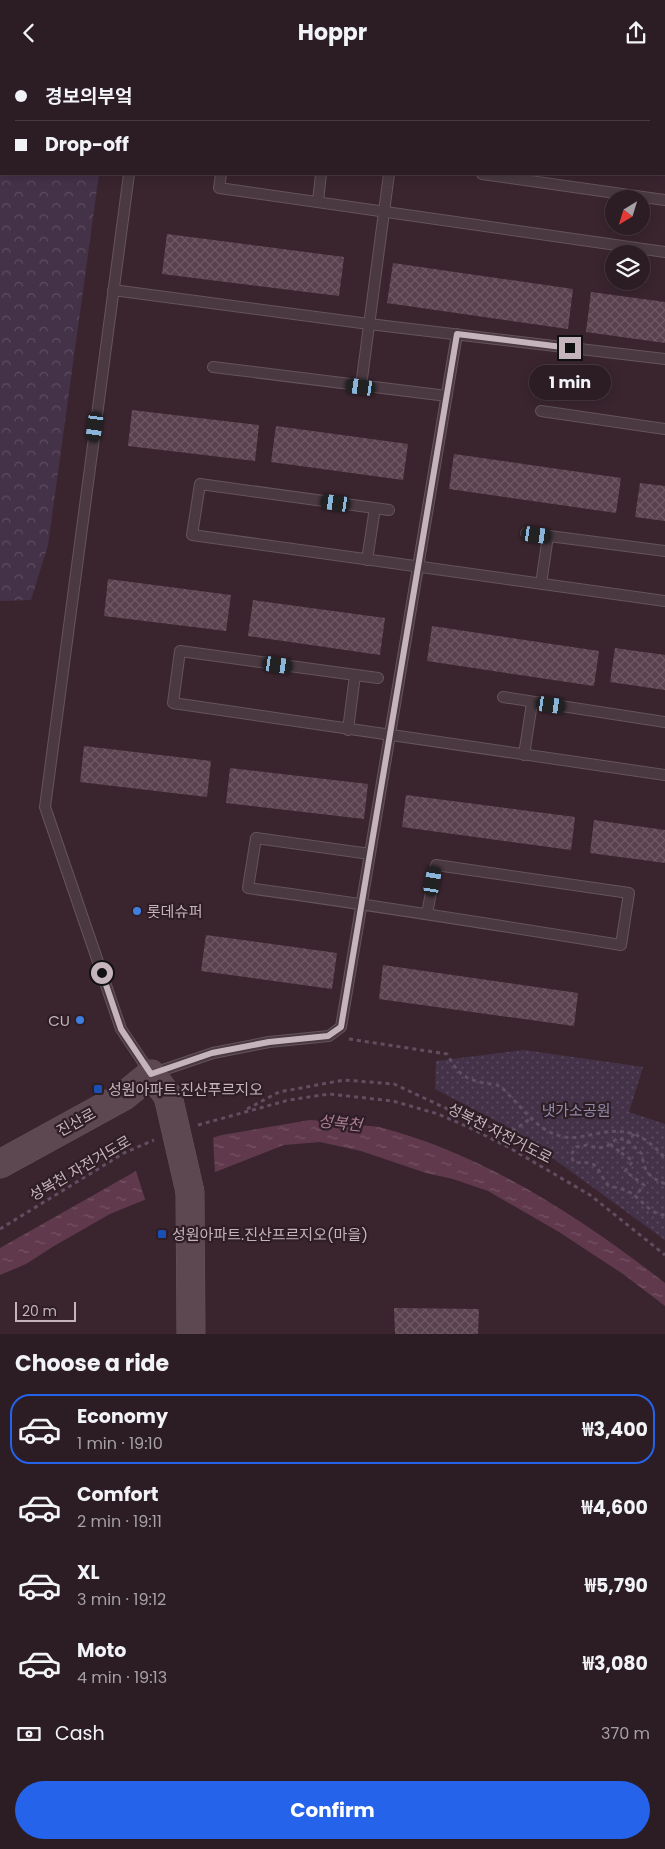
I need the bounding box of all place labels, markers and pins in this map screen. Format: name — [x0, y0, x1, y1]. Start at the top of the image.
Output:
place label: 롯데슈퍼 — [147, 901, 202, 922]
marker: 롯데슈퍼 — [131, 905, 143, 917]
place label: CU — [48, 1010, 70, 1031]
marker: CU — [74, 1014, 86, 1026]
place label: 성원아파트.진산푸르지오 — [108, 1079, 263, 1100]
marker: 성원아파트.진산푸르지오 — [92, 1083, 104, 1095]
place label: 성원아파트.진산프르지오(마을) — [172, 1224, 368, 1245]
marker: 성원아파트.진산프르지오(마을) — [156, 1228, 168, 1240]

